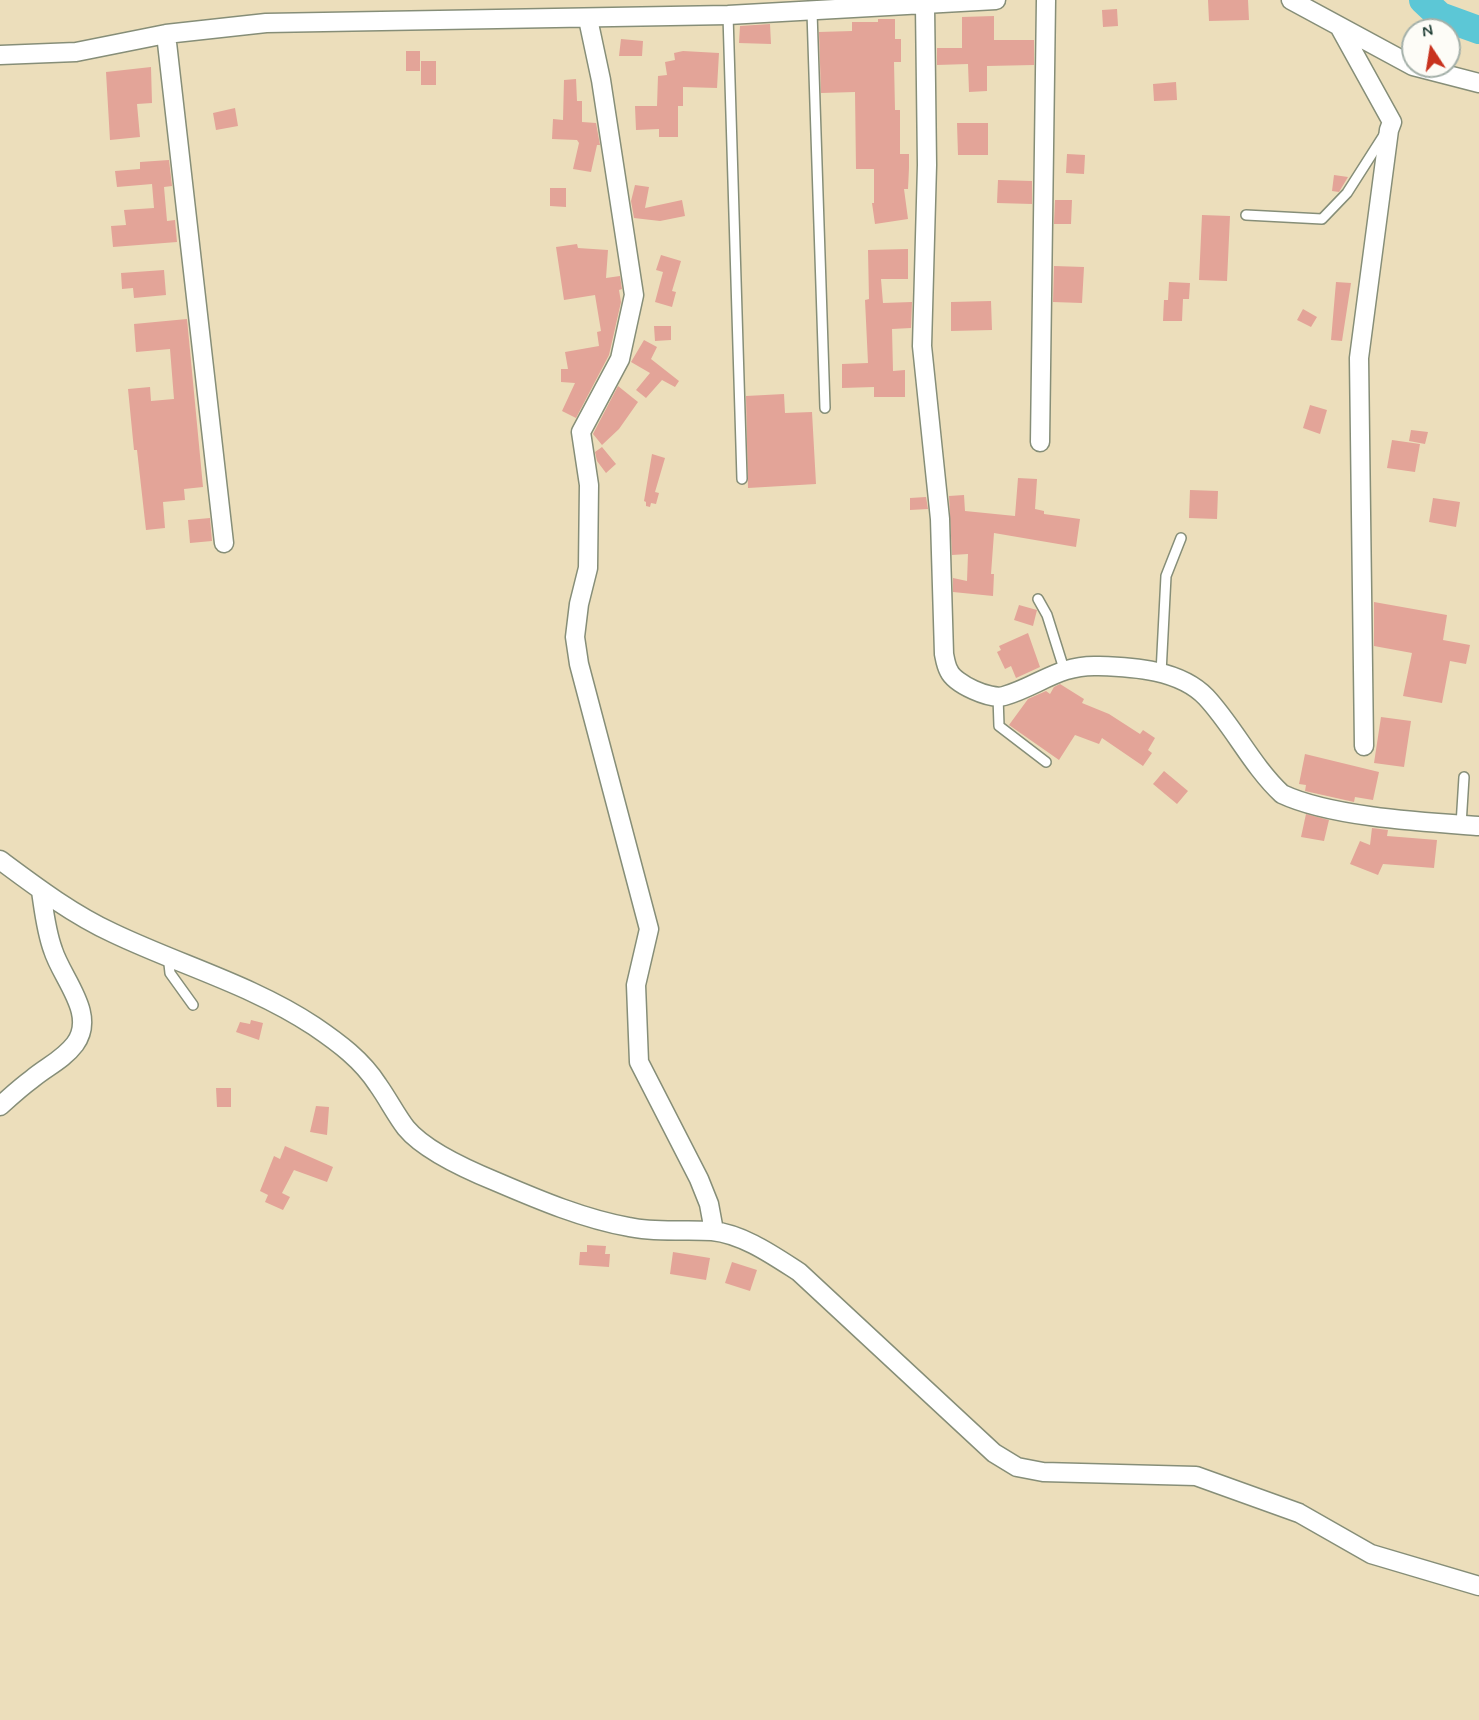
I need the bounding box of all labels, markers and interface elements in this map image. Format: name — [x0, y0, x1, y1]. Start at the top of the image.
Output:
north arrow — [1401, 18, 1461, 78]
text: N — [1420, 20, 1435, 43]

